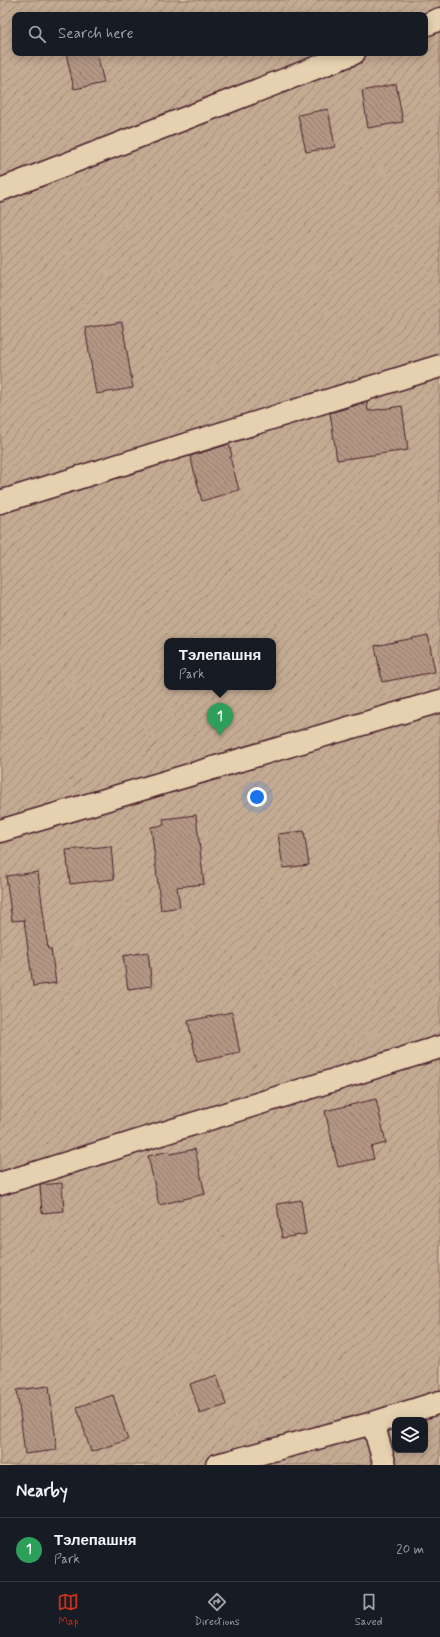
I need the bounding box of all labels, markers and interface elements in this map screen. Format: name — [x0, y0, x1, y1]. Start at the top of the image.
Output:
search box — [12, 12, 428, 56]
icon: search — [26, 23, 48, 45]
text: Search here — [58, 24, 134, 44]
popup — [164, 638, 276, 690]
text: Тэлепашня — [179, 646, 261, 666]
text: Park — [179, 666, 205, 683]
pin: 1 — [207, 703, 233, 736]
your location — [247, 787, 267, 807]
map controls — [392, 1417, 428, 1453]
button: layers — [392, 1417, 428, 1453]
text: Nearby — [16, 1480, 68, 1502]
text: Тэлепашня — [54, 1531, 136, 1551]
text: 1 — [26, 1541, 32, 1558]
text: 20 m — [396, 1541, 424, 1558]
text: Park — [54, 1551, 80, 1568]
tab: Map — [57, 1591, 79, 1629]
tab: Directions — [194, 1591, 240, 1629]
tab: Saved — [355, 1591, 382, 1629]

